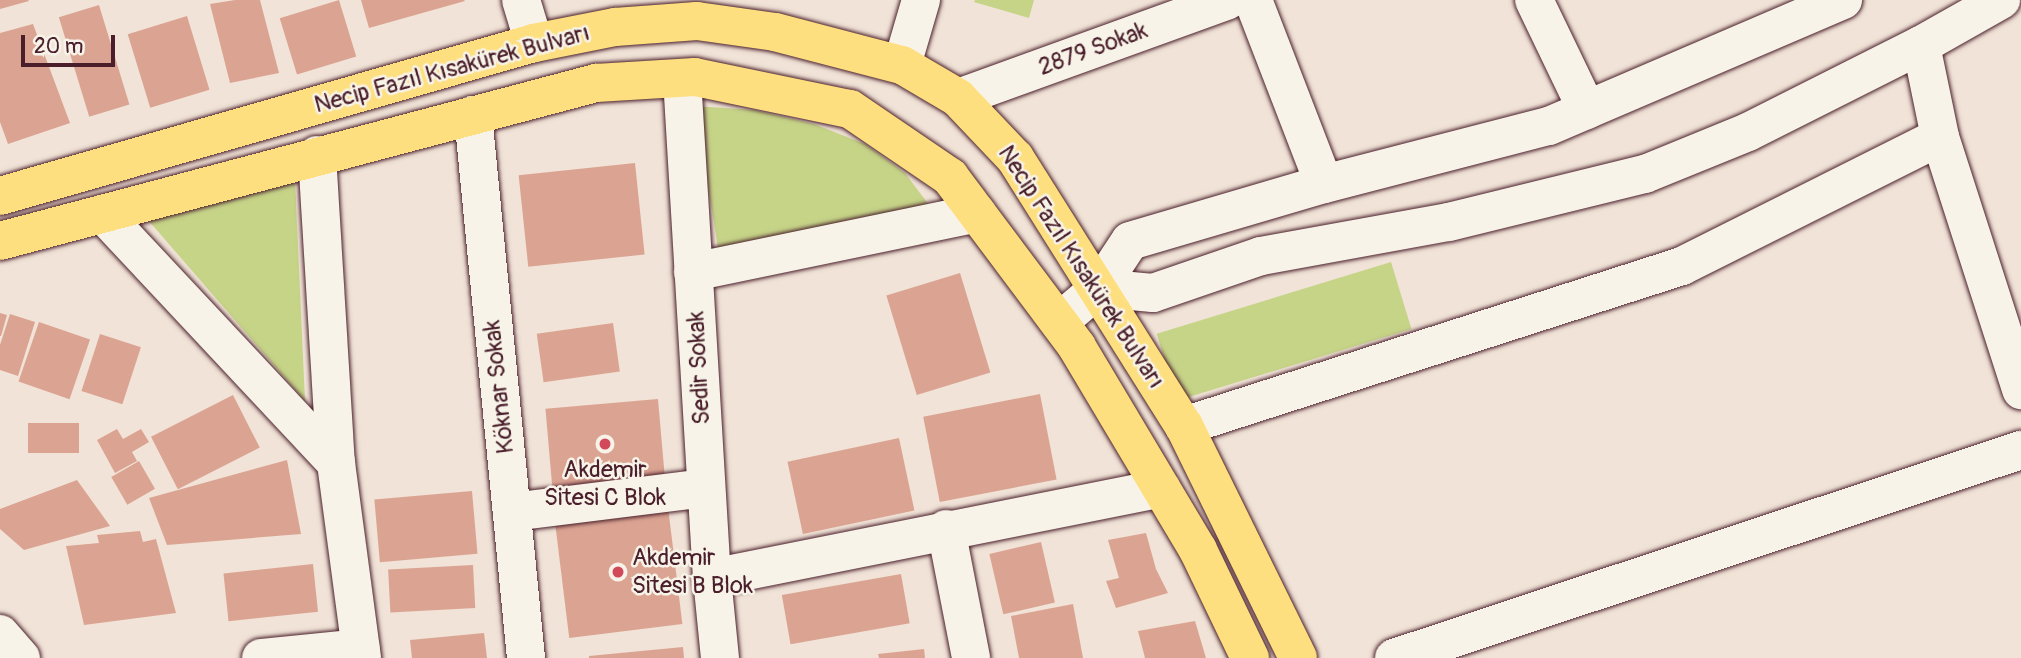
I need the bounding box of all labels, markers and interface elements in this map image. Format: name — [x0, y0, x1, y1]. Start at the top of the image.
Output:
street label: 2879 Sokak — [1035, 16, 1151, 82]
street label: Necip Fazıl Kısakürek Bulvarı — [311, 18, 593, 120]
scale bar — [24, 21, 119, 65]
text: 20 m — [34, 33, 83, 60]
street label: Necip Fazıl Kısakürek Bulvarı — [992, 140, 1170, 394]
street label: Sedir Sokak — [682, 310, 716, 426]
street label: Köknar Sokak — [478, 319, 520, 455]
marker: Akdemir Sitesi C Blok — [597, 436, 613, 452]
place label: Akdemir Sitesi C Blok — [544, 456, 666, 512]
place label: Akdemir Sitesi B Blok — [632, 544, 753, 600]
marker: Akdemir Sitesi B Blok — [610, 564, 626, 580]

